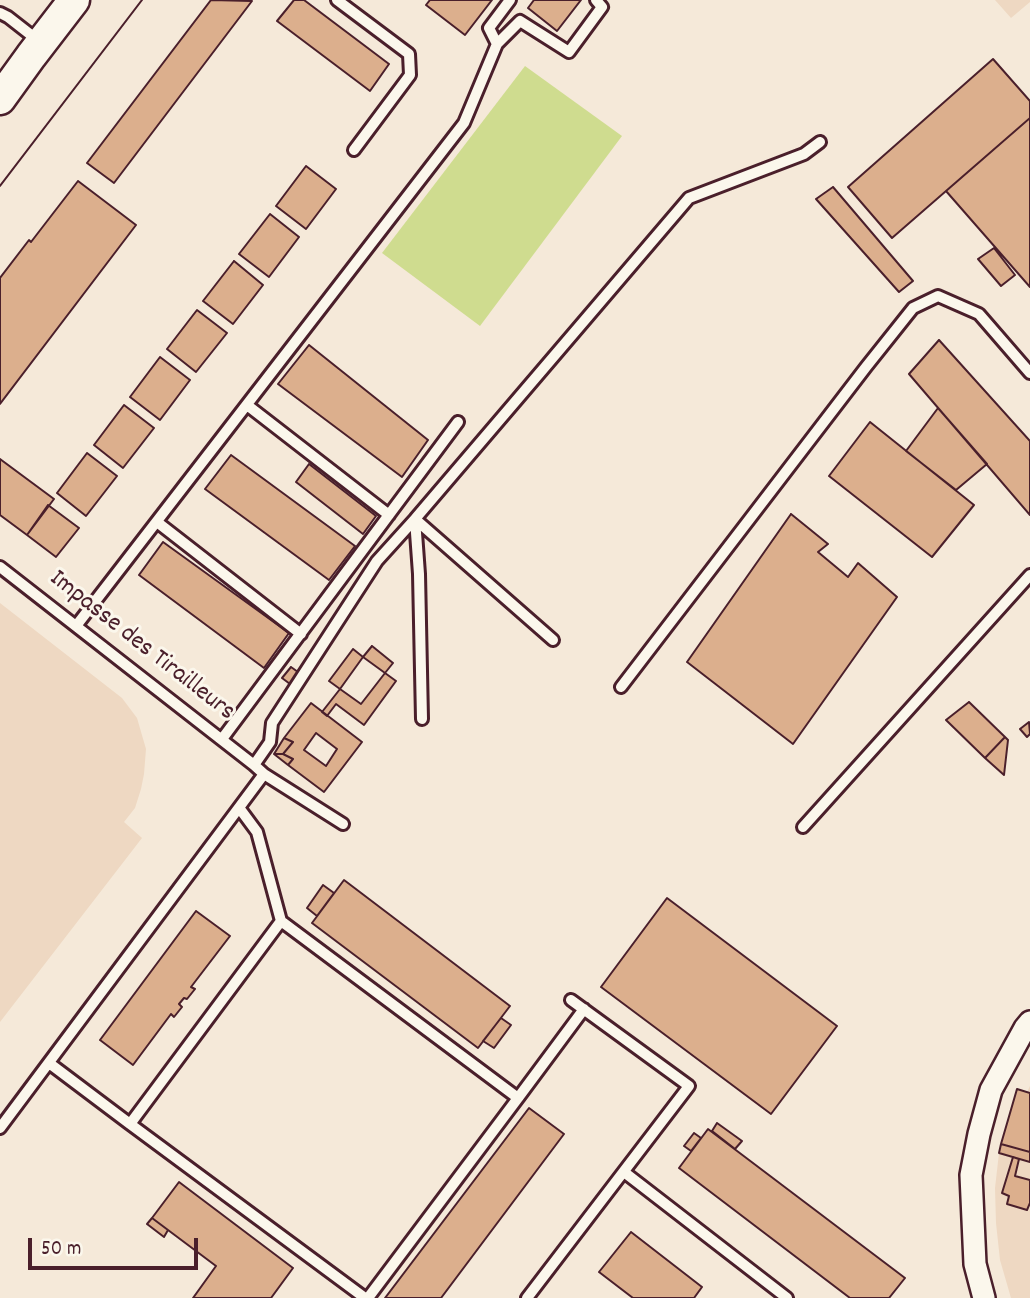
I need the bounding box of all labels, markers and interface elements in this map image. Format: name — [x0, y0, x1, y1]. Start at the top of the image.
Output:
street label: Impasse des Tirailleurs — [42, 565, 240, 729]
scale bar — [32, 1224, 201, 1268]
text: 50 m — [41, 1235, 81, 1265]

